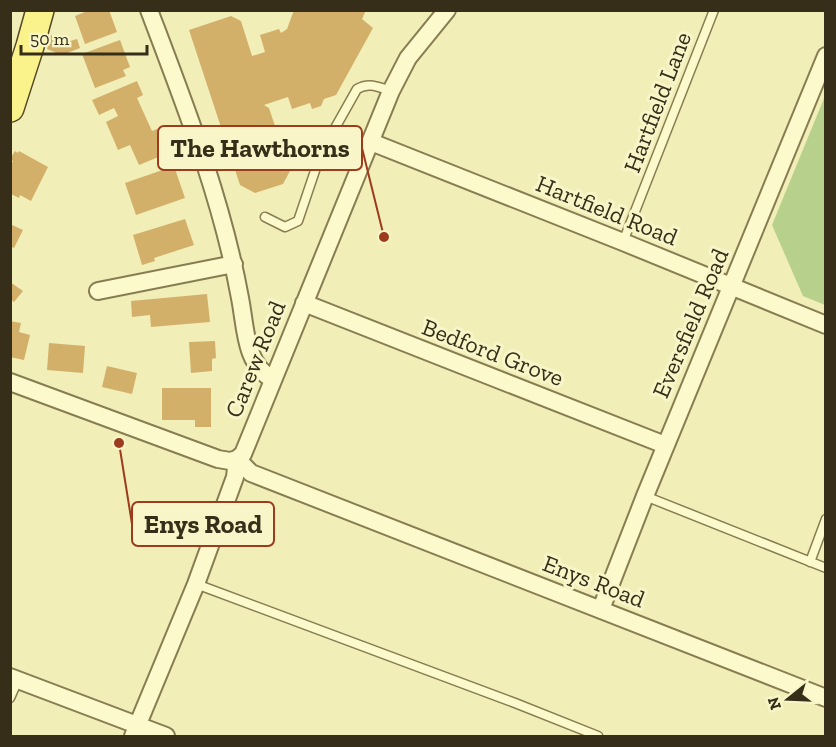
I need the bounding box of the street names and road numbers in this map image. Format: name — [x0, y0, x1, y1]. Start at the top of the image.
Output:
street label: Hartfield Lane — [617, 28, 697, 176]
street label: Hartfield Road — [532, 168, 682, 252]
street label: Eversfield Road — [646, 244, 734, 402]
street label: Carew Road — [218, 296, 292, 422]
street label: Bedford Grove — [418, 312, 568, 392]
street label: Enys Road — [539, 548, 649, 614]

